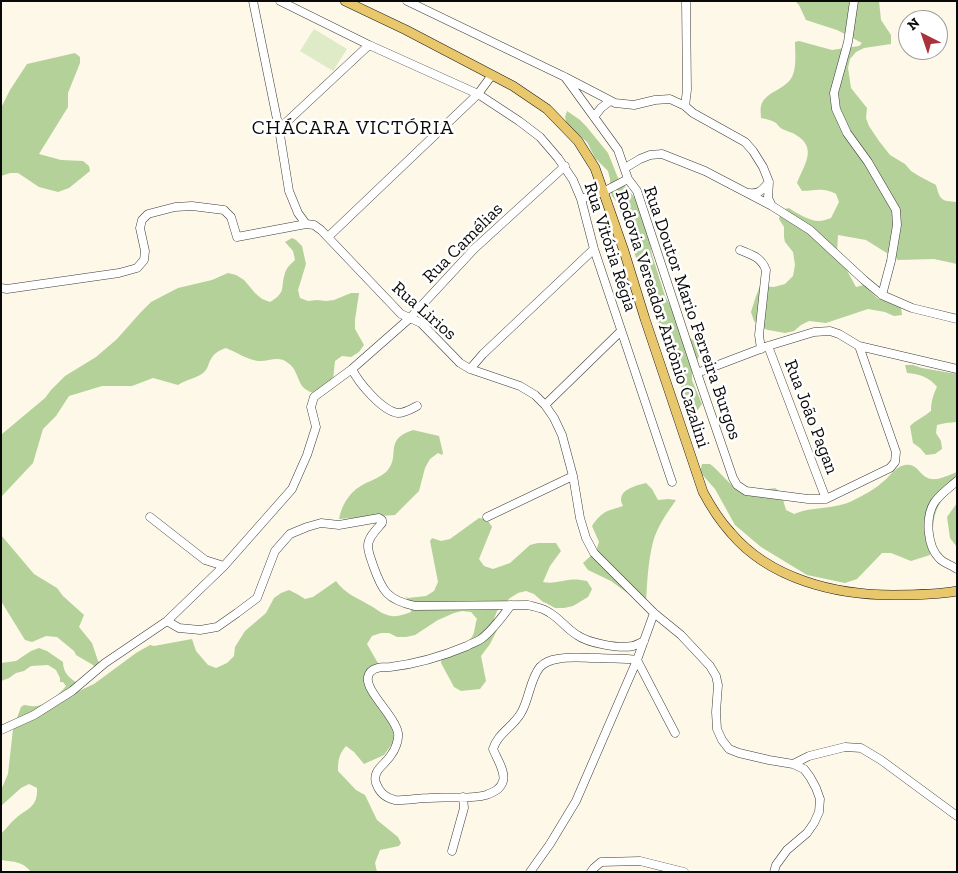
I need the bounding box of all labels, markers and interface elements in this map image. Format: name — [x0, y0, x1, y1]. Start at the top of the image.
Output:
north arrow — [898, 10, 948, 60]
text: N — [904, 14, 923, 34]
district label: CHÁCARA VICTÓRIA — [250, 116, 456, 140]
street label: Rua Vitória Régia — [579, 180, 641, 314]
street label: Rua Doutor Mario Ferreira Burgos — [638, 183, 746, 443]
street label: Rodovia Vereador Antônio Cazalini — [610, 188, 714, 450]
street label: Rua Camélias — [418, 198, 508, 288]
street label: Rua Lirios — [387, 277, 461, 345]
street label: Rua João Pagan — [779, 357, 843, 477]

